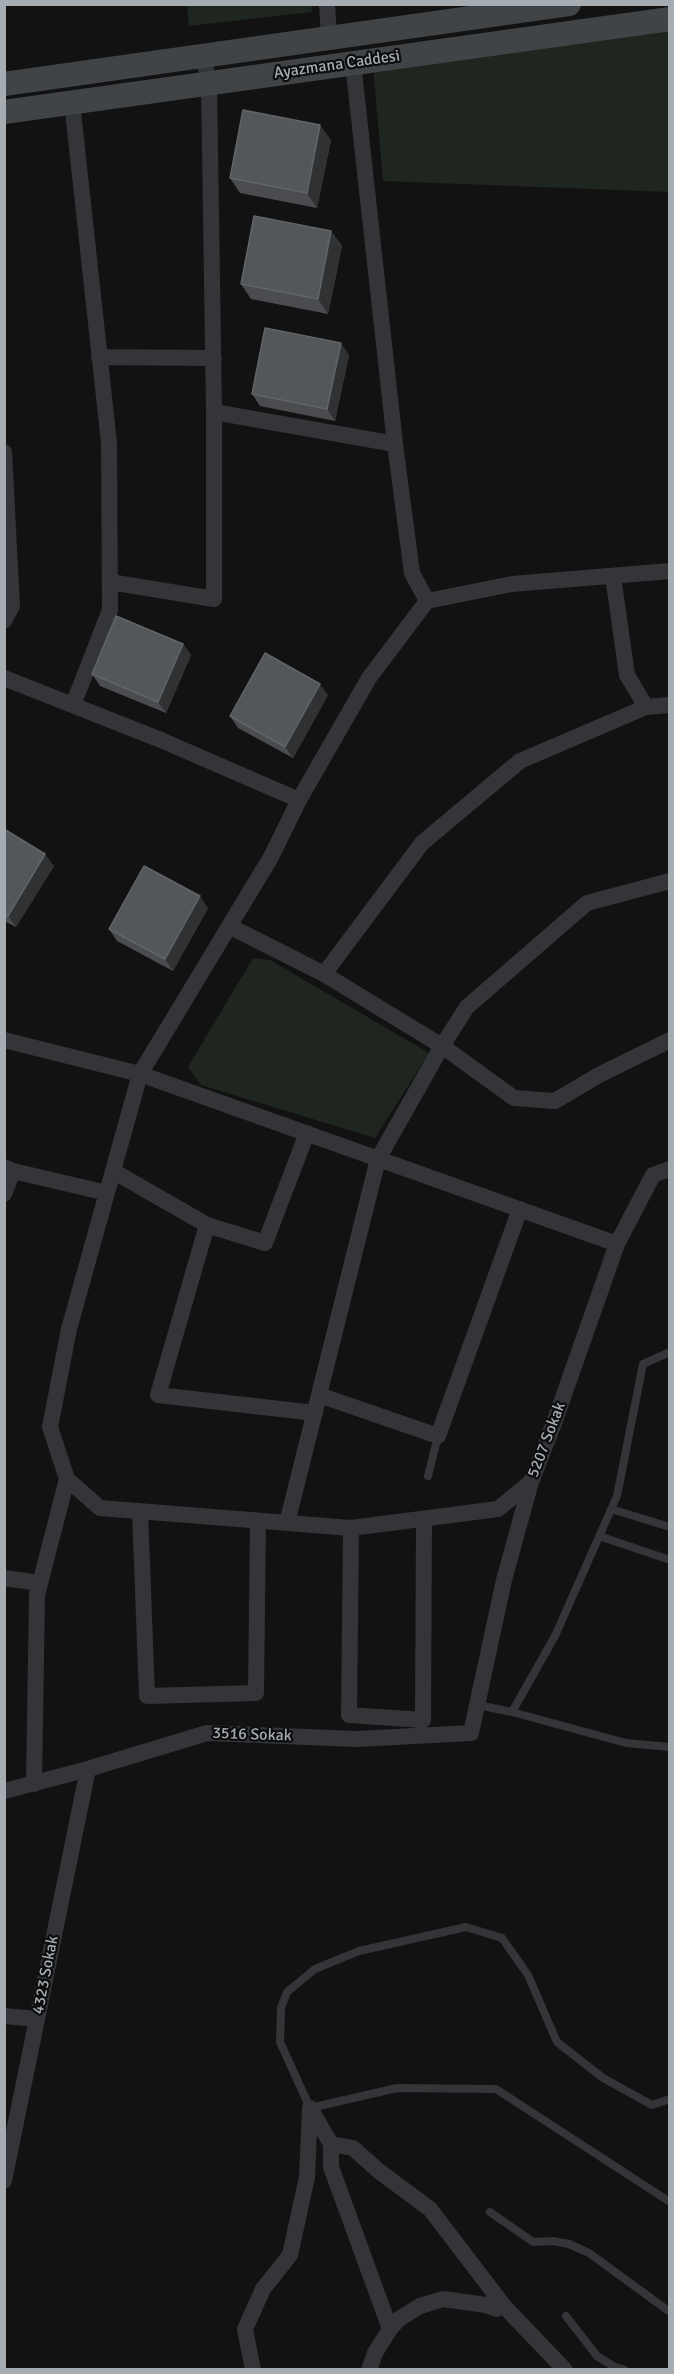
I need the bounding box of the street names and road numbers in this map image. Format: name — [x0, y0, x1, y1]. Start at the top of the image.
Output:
street label: Ayazmana Caddesi — [273, 47, 401, 83]
street label: 5207 Sokak — [524, 1399, 570, 1481]
street label: 3516 Sokak — [212, 1724, 292, 1746]
street label: 4323 Sokak — [29, 1934, 63, 2016]

